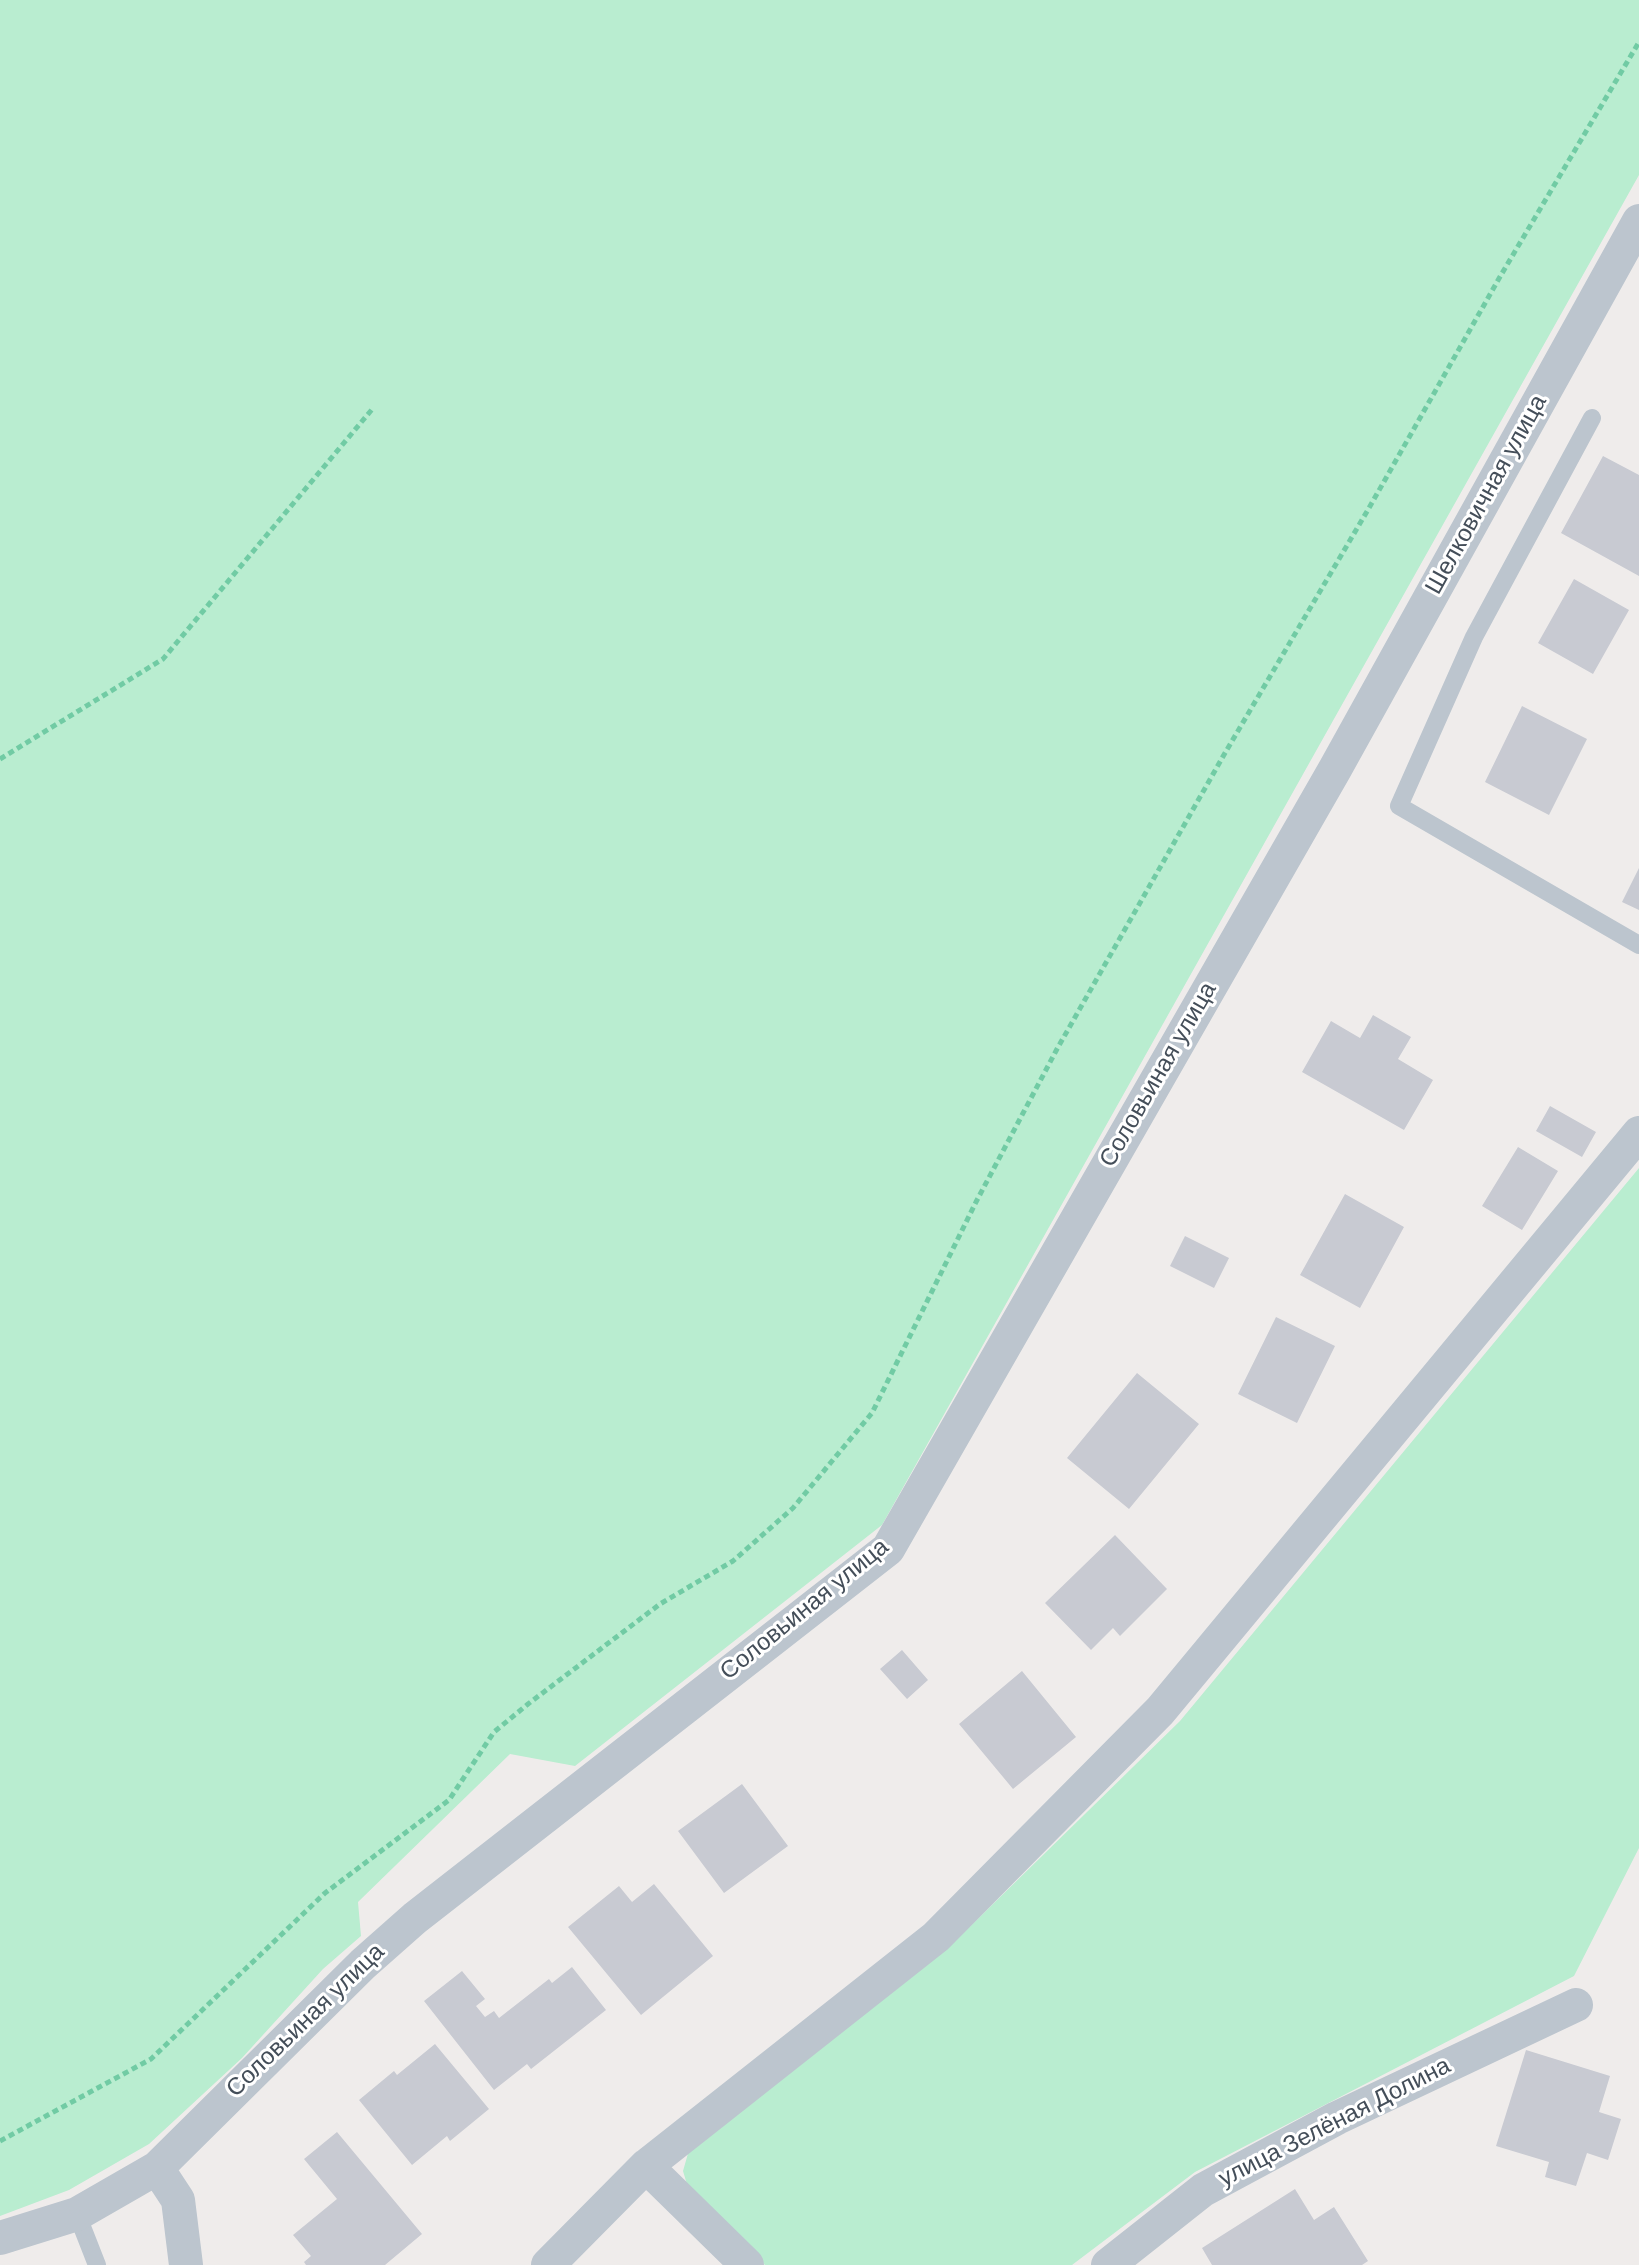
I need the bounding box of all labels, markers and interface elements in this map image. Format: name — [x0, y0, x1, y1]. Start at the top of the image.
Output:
street label: Шелковичная улица — [1420, 390, 1554, 600]
street label: Соловьиная улица — [1094, 978, 1224, 1172]
street label: Соловьиная улица — [715, 1533, 895, 1687]
street label: Соловьиная улица — [221, 1938, 391, 2104]
street label: улица Зелёная Долина — [1214, 2052, 1456, 2194]

